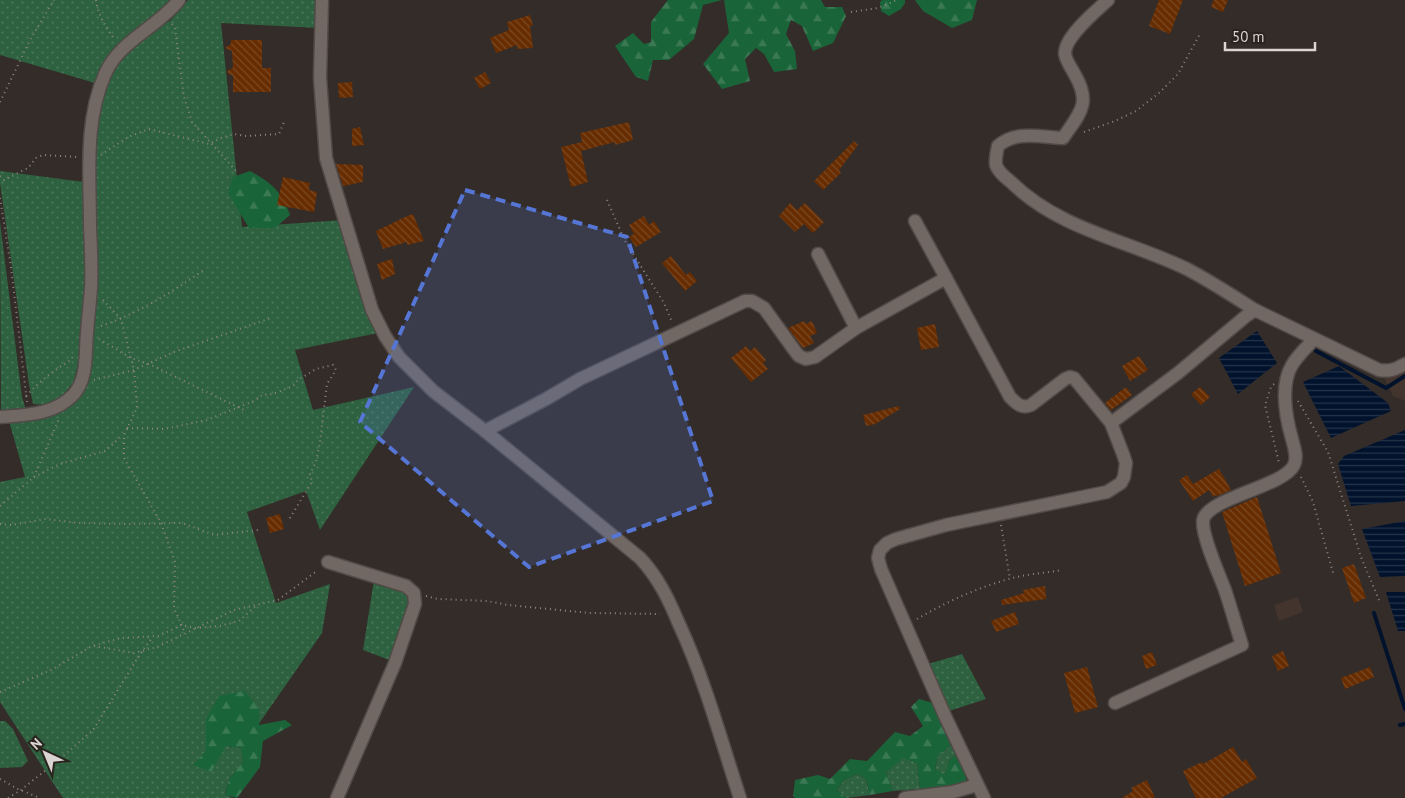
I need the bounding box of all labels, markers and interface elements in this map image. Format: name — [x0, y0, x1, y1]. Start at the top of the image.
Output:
scale bar — [1225, 20, 1315, 52]
text: 50 m — [1232, 27, 1265, 46]
north arrow — [20, 728, 70, 778]
text: N — [26, 734, 46, 753]

